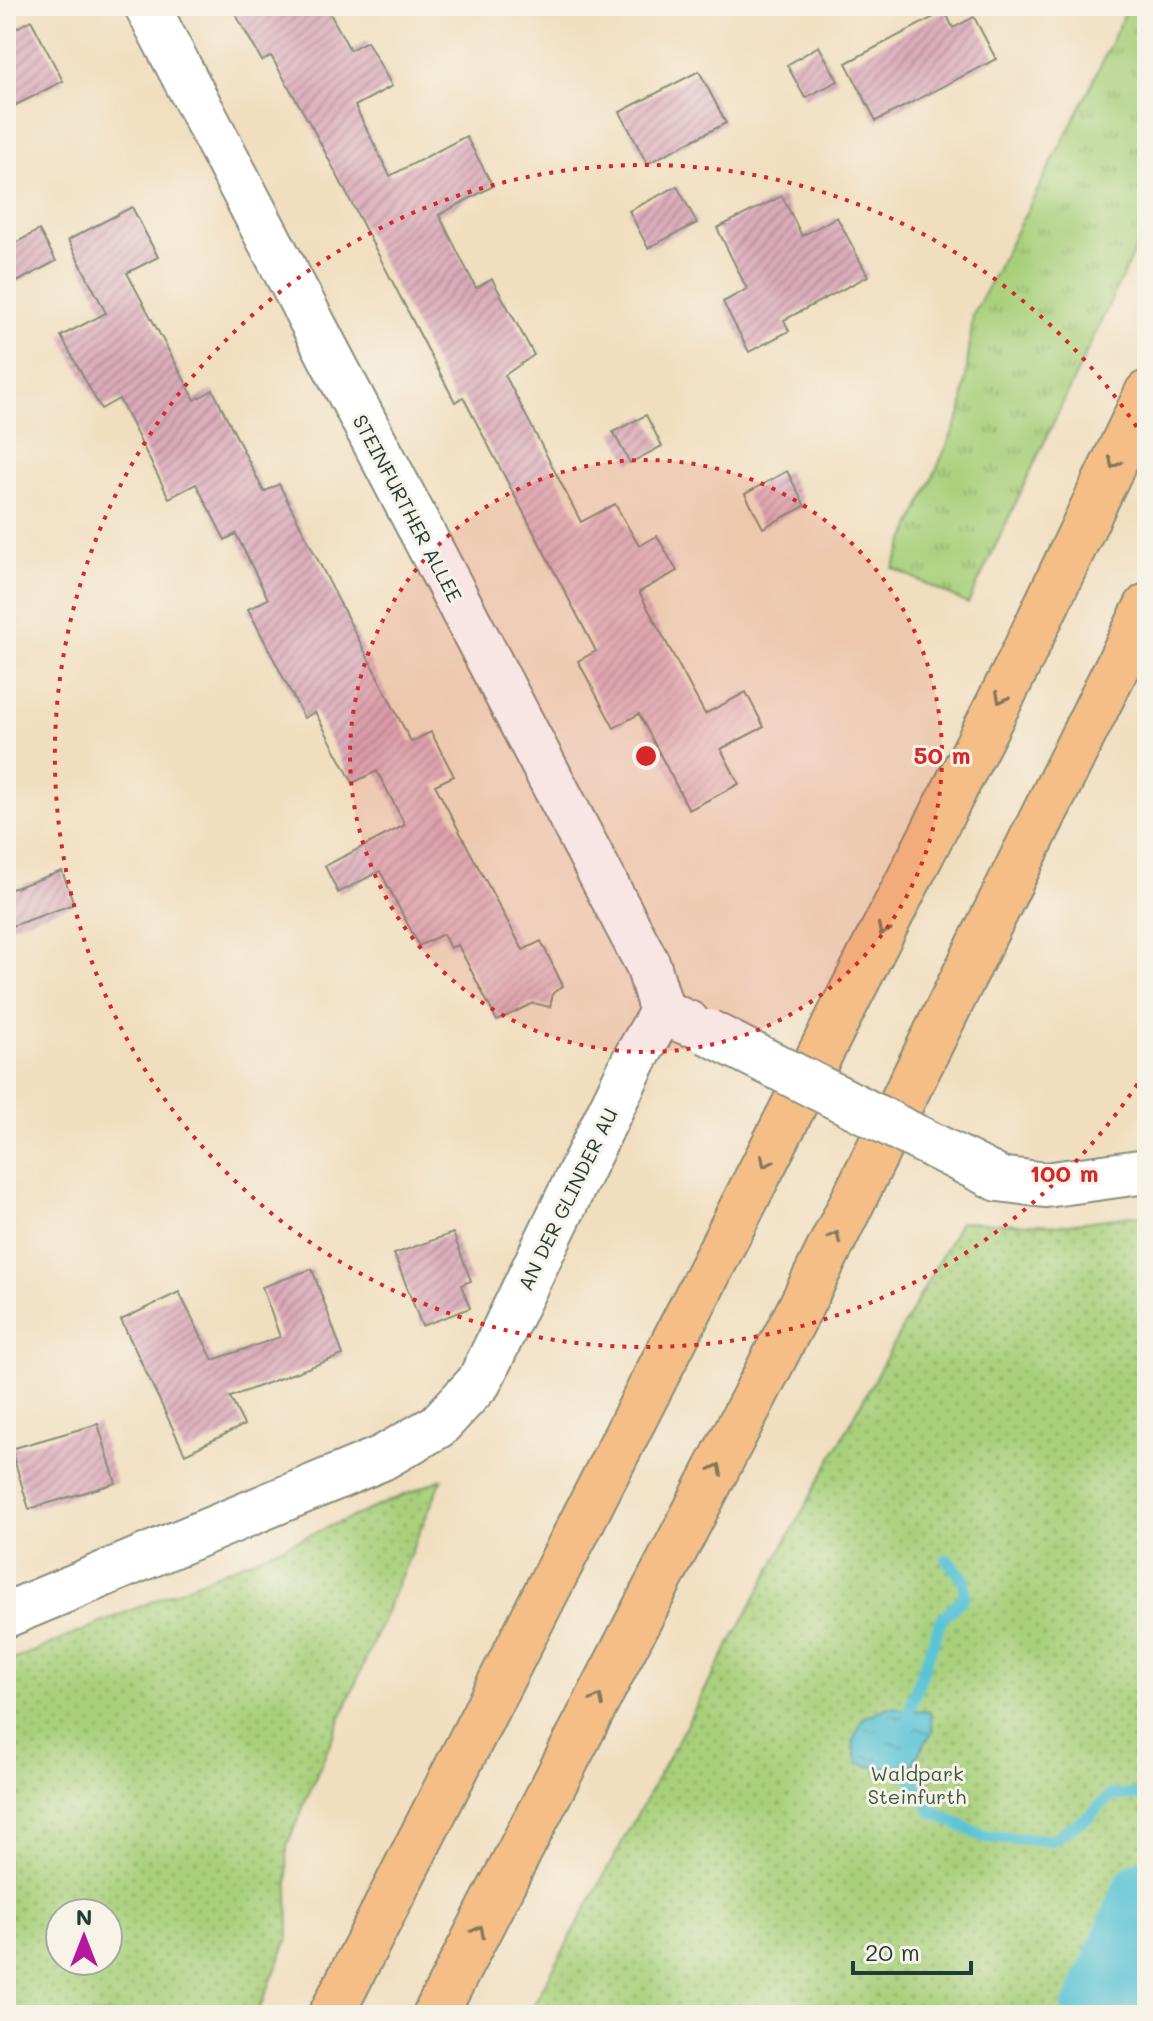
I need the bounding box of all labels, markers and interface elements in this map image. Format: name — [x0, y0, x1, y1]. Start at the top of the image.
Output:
street label: STEINFURTHER ALLEE — [348, 410, 468, 606]
one-way arrow — [1108, 455, 1123, 470]
one-way arrow — [995, 689, 1011, 704]
text: 50 m — [913, 739, 971, 770]
centre of rings — [632, 742, 660, 770]
one-way arrow — [878, 921, 893, 936]
street label: AN DER GLINDER AU — [512, 1103, 622, 1295]
one-way arrow — [760, 1153, 775, 1168]
text: 100 m — [1029, 1157, 1099, 1188]
one-way arrow — [825, 1230, 841, 1245]
one-way arrow — [707, 1462, 723, 1477]
one-way arrow — [588, 1693, 603, 1708]
park label: Waldpark Steinfurth — [868, 1760, 966, 1809]
north arrow — [44, 1897, 124, 1977]
text: N — [76, 1902, 92, 1931]
one-way arrow — [469, 1924, 484, 1939]
scale bar — [853, 1925, 971, 1975]
text: 20 m — [865, 1936, 920, 1967]

